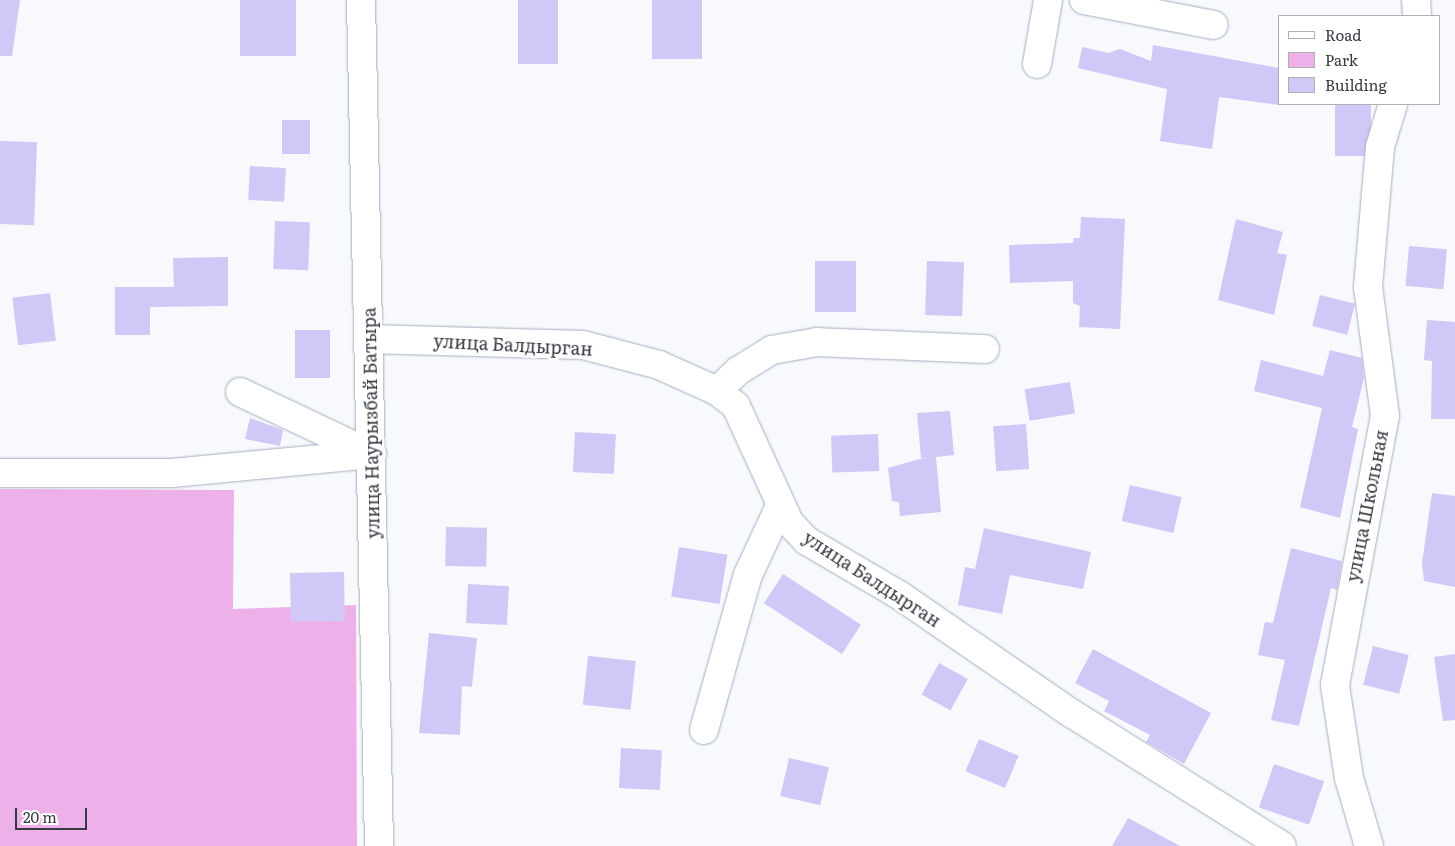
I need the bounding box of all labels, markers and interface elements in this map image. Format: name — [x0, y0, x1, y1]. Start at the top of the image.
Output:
legend — [1278, 15, 1440, 105]
text: Road — [1325, 23, 1361, 46]
text: Park — [1325, 48, 1358, 71]
text: Building — [1325, 73, 1387, 96]
street label: улица Наурызбай Батыра — [358, 307, 384, 539]
street label: улица Балдырган — [433, 330, 593, 360]
street label: улица Школьная — [1342, 428, 1392, 584]
street label: улица Балдырган — [799, 527, 945, 631]
scale bar — [18, 798, 90, 830]
text: 20 m — [23, 805, 57, 828]

